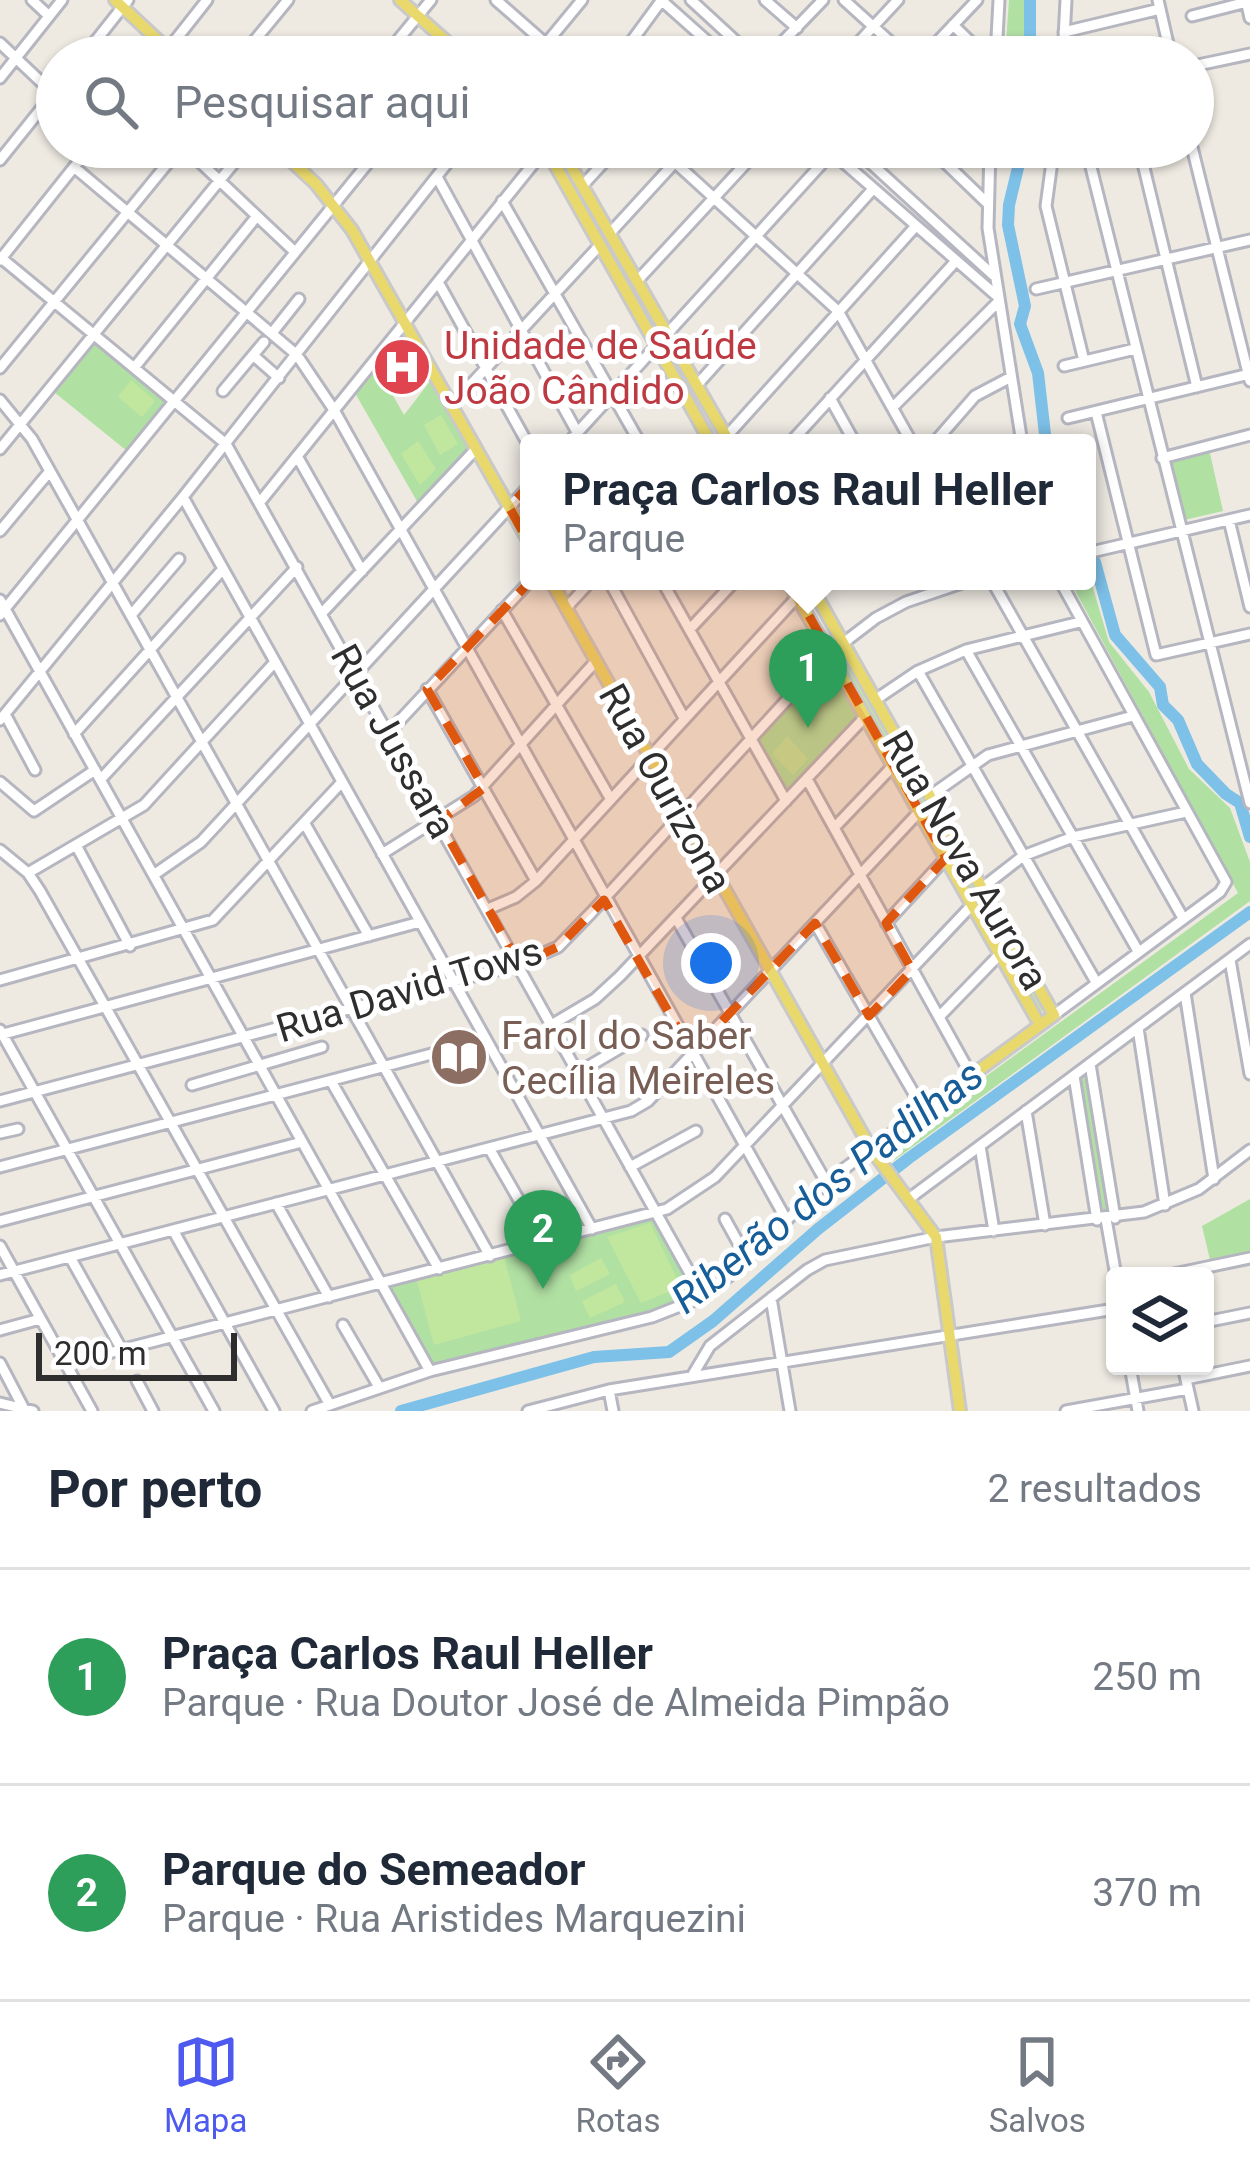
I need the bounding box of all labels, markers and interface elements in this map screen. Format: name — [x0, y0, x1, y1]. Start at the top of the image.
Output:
search box — [36, 36, 1214, 168]
icon: search — [78, 69, 144, 135]
text: Pesquisar aqui — [174, 76, 470, 129]
place label: Unidade de Saúde João Cândido — [444, 323, 757, 414]
hospital icon: Unidade de Saúde João Cândido — [371, 336, 433, 398]
popup — [520, 434, 1096, 590]
text: Praça Carlos Raul Heller — [562, 463, 1054, 516]
text: Parque — [562, 516, 685, 562]
pin: 1 — [769, 629, 847, 728]
street label: Rua Jussara — [321, 636, 465, 846]
street label: Rua Ourizona — [589, 676, 741, 901]
street label: Rua Nova Aurora — [872, 723, 1058, 998]
street label: Rua David Tows — [271, 928, 548, 1052]
your location — [681, 933, 741, 993]
place label: Farol do Saber Cecília Meireles — [501, 1013, 775, 1104]
library icon: Farol do Saber Cecília Meireles — [428, 1026, 490, 1088]
water label: Riberão dos Padilhas — [662, 1050, 993, 1323]
pin: 2 — [504, 1190, 582, 1289]
map controls — [1106, 1267, 1214, 1375]
button: layers — [1106, 1267, 1214, 1375]
scale bar — [36, 1327, 237, 1380]
text: 200 m — [54, 1334, 147, 1373]
text: Por perto — [48, 1460, 262, 1519]
text: 2 resultados — [987, 1466, 1202, 1512]
text: Praça Carlos Raul Heller — [162, 1627, 653, 1680]
text: 1 — [76, 1654, 98, 1700]
text: 250 m — [1092, 1654, 1202, 1700]
text: Parque · Rua Doutor José de Almeida Pimpão — [162, 1680, 950, 1726]
text: Parque do Semeador — [162, 1843, 585, 1896]
text: 2 — [76, 1870, 98, 1916]
text: 370 m — [1092, 1870, 1202, 1916]
text: Parque · Rua Aristides Marquezini — [162, 1896, 746, 1942]
tab: Mapa — [164, 2029, 247, 2140]
tab: Rotas — [576, 2029, 660, 2140]
tab: Salvos — [989, 2029, 1086, 2140]

